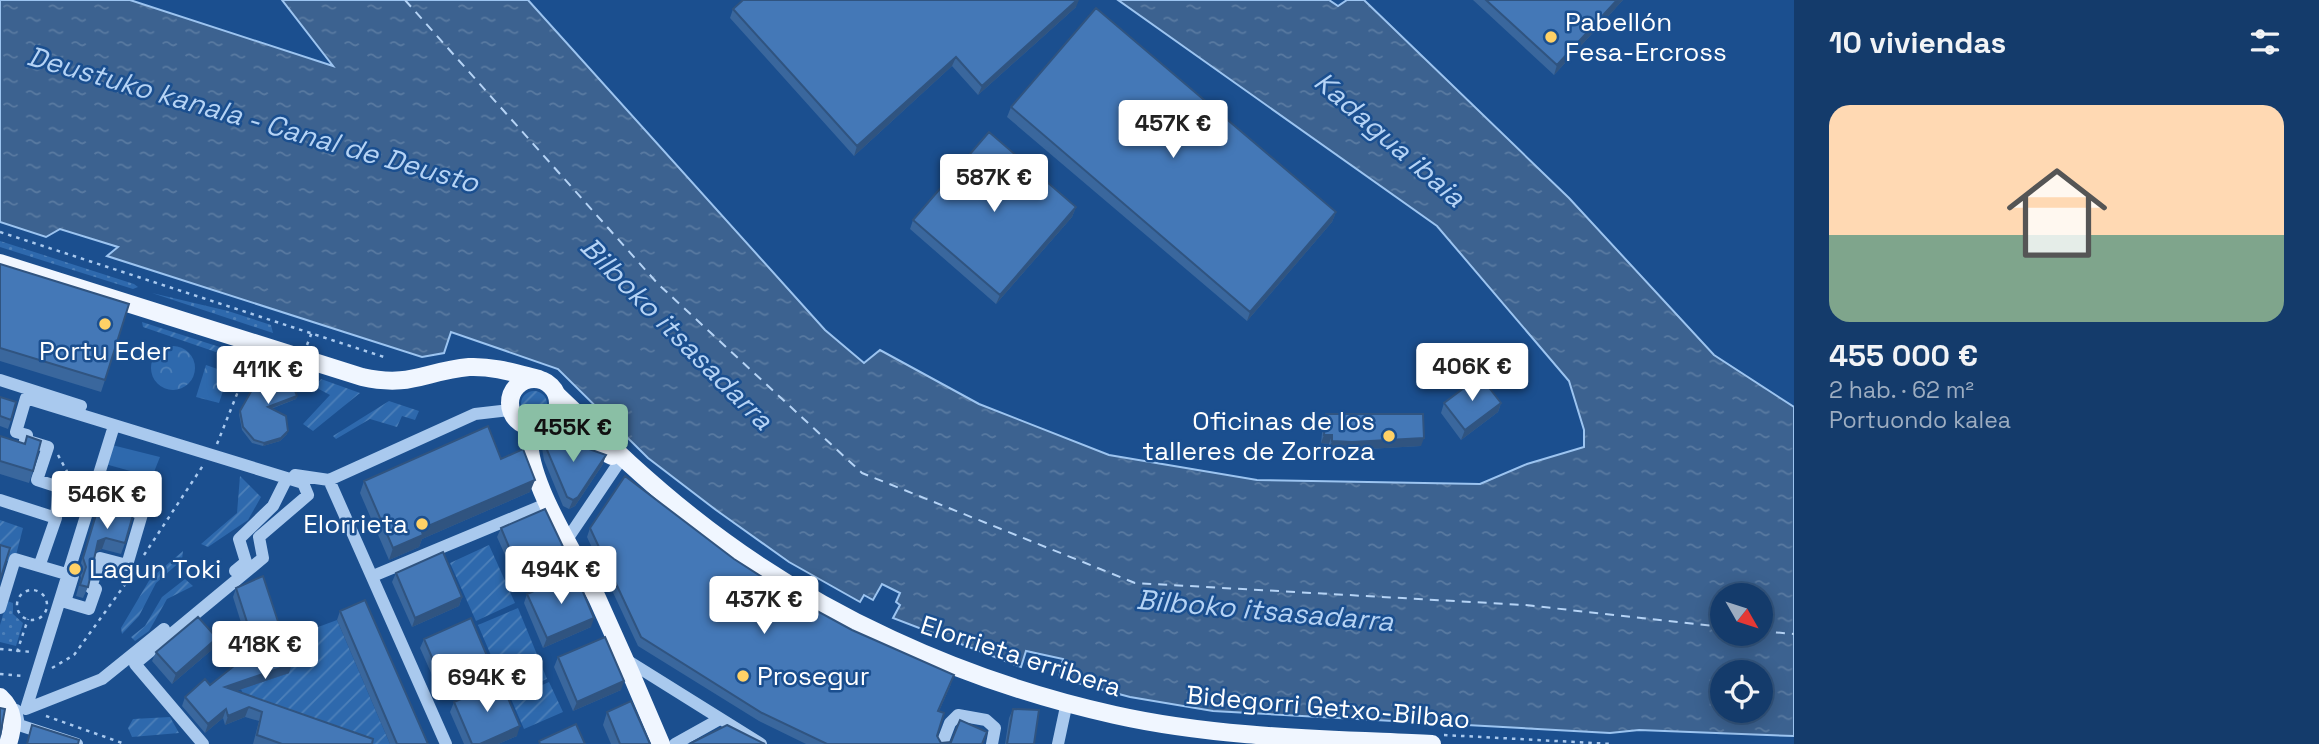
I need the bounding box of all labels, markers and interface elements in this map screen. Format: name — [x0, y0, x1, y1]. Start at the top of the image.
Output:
place label: Pabellón Fesa-Ercross — [1565, 5, 1727, 69]
text: 10 viviendas — [1829, 23, 2006, 62]
icon: filters — [2246, 23, 2284, 61]
marker: Pabellón Fesa-Ercross — [1543, 29, 1559, 45]
water label: Deustuko kanala - Canal de Deusto — [23, 37, 483, 201]
water label: Kadagua ibaia — [1307, 63, 1474, 215]
pin: 457K € — [1116, 100, 1230, 160]
text: 457K € — [1135, 108, 1211, 138]
icon: home — [1994, 150, 2120, 276]
pin: 587K € — [937, 154, 1051, 214]
text: 587K € — [956, 162, 1032, 192]
water label: Bilboko itsasadarra — [573, 229, 782, 438]
marker: Portu Eder — [97, 316, 113, 332]
place label: Portu Eder — [39, 334, 171, 368]
text: 455 000 € — [1829, 336, 1978, 375]
pin: 406K € — [1415, 344, 1529, 403]
pin: 411K € — [211, 346, 325, 406]
text: 406K € — [1432, 351, 1512, 381]
text: 411K € — [233, 354, 303, 384]
text: 2 hab. · 62 m² — [1829, 375, 1974, 405]
place label: Oficinas de los talleres de Zorroza — [1142, 404, 1375, 468]
pin: 455K € — [516, 405, 630, 464]
text: Portuondo kalea — [1829, 405, 2011, 435]
text: 455K € — [534, 412, 612, 442]
marker: Oficinas de los talleres de Zorroza — [1381, 428, 1397, 444]
pin: 546K € — [50, 472, 164, 531]
text: 546K € — [68, 479, 146, 509]
place label: Elorrieta — [303, 507, 408, 541]
marker: Elorrieta — [414, 516, 430, 532]
pin: 494K € — [504, 546, 618, 606]
place label: Lagun Toki — [89, 552, 221, 586]
text: 494K € — [521, 554, 601, 584]
marker: Lagun Toki — [67, 561, 83, 577]
pin: 437K € — [707, 576, 821, 636]
water label: Bilboko itsasadarra — [1135, 581, 1396, 639]
north arrow — [1710, 583, 1773, 646]
map controls — [1710, 583, 1773, 723]
text: 437K € — [725, 584, 803, 614]
street label: Elorrieta erribera — [916, 607, 1126, 705]
pin: 418K € — [208, 622, 322, 681]
text: 418K € — [228, 629, 302, 659]
pin: 694K € — [430, 654, 544, 714]
place label: Prosegur — [757, 659, 870, 693]
button: locate — [1710, 660, 1773, 723]
text: 694K € — [448, 662, 526, 692]
marker: Prosegur — [735, 668, 751, 684]
street label: Bidegorri Getxo-Bilbao — [1185, 678, 1471, 736]

